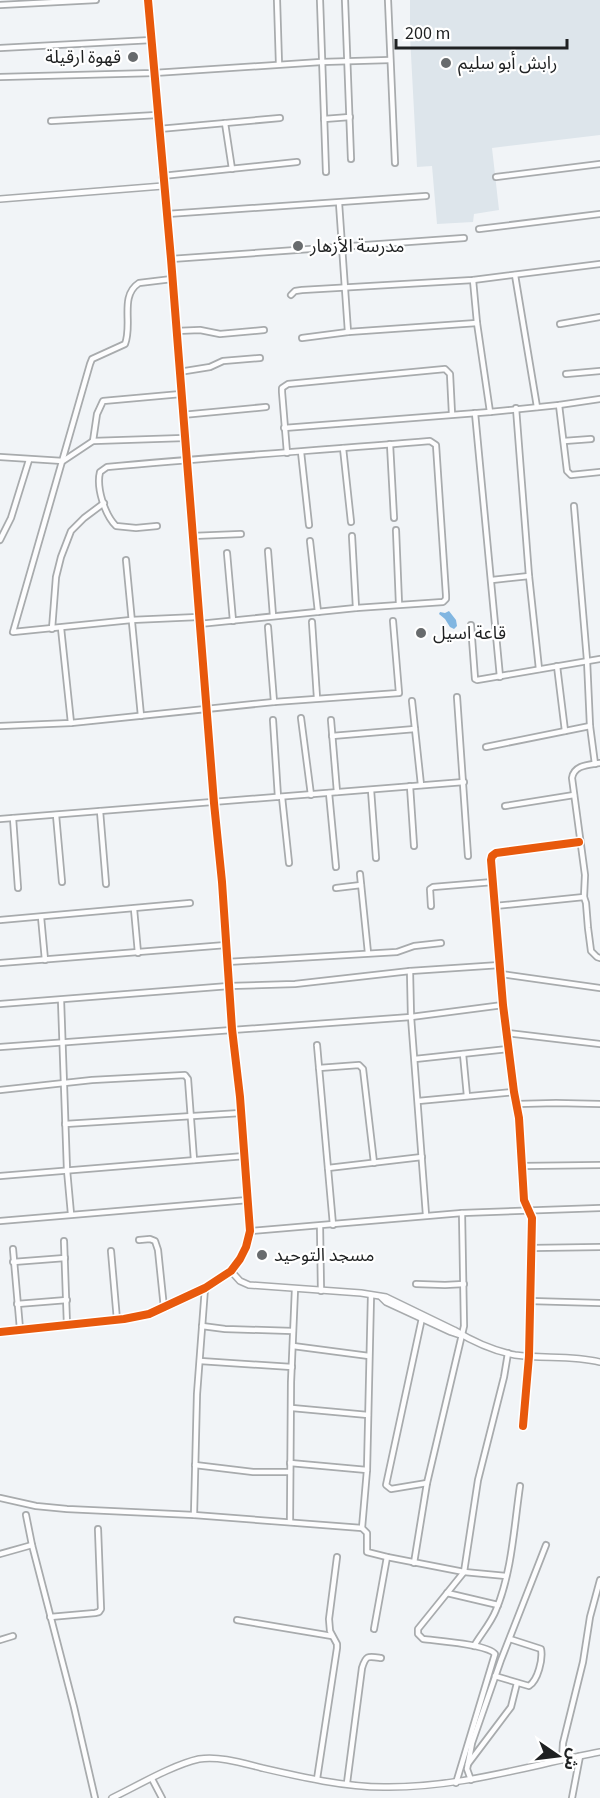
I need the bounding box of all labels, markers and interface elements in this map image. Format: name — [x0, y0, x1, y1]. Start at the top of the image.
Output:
scale bar — [396, 12, 567, 50]
text: 200 m — [405, 21, 450, 46]
place label: قهوة ارقيلة — [45, 45, 121, 70]
marker: قهوة ارقيلة — [126, 50, 140, 64]
place label: رابش أبو سليم — [458, 51, 557, 76]
marker: رابش أبو سليم — [439, 56, 453, 70]
place label: مدرسة الأزهار — [309, 234, 404, 259]
marker: مدرسة الأزهار — [291, 239, 305, 253]
place label: قاعة اسيل — [433, 621, 506, 646]
marker: قاعة اسيل — [414, 626, 428, 640]
place label: مسجد التوحيد — [274, 1243, 374, 1268]
marker: مسجد التوحيد — [255, 1248, 269, 1262]
north arrow — [528, 1726, 588, 1786]
text: ش — [558, 1746, 585, 1773]

